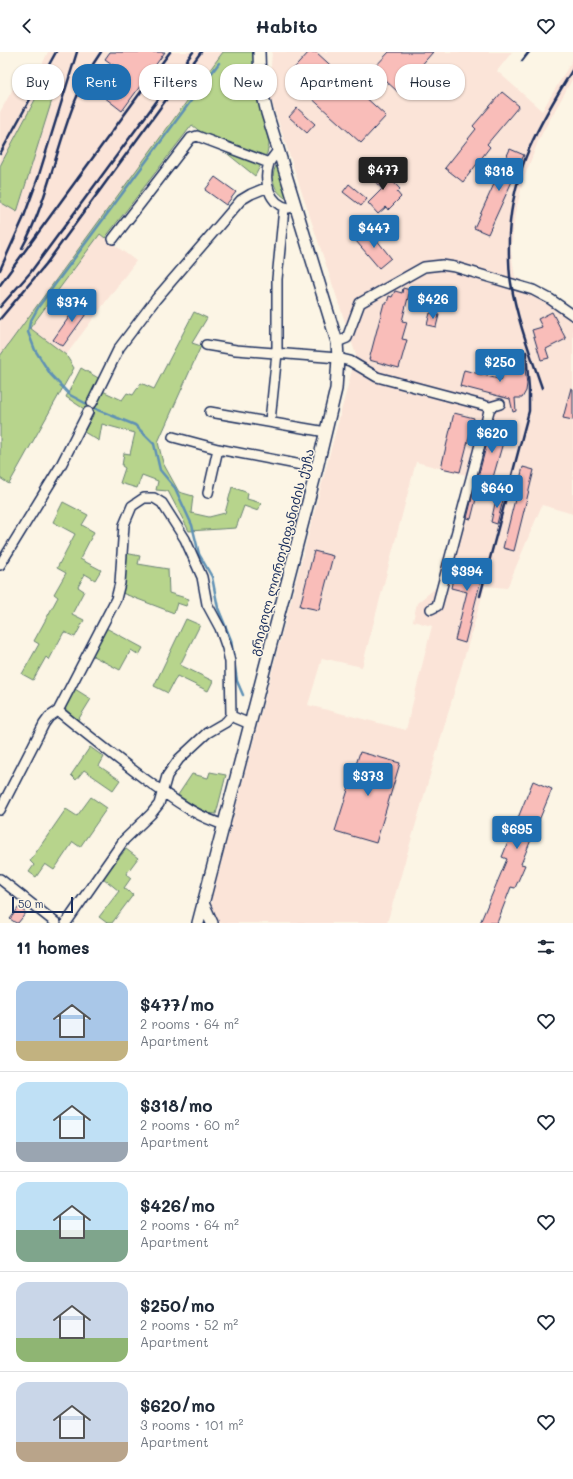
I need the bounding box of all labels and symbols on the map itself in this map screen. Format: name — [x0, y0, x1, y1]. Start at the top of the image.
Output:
pin: $477 — [359, 157, 407, 191]
pin: $318 — [475, 158, 523, 192]
pin: $447 — [350, 215, 398, 249]
pin: $426 — [409, 286, 457, 320]
pin: $374 — [48, 289, 96, 323]
pin: $250 — [476, 349, 524, 383]
pin: $620 — [468, 420, 516, 454]
street label: გრიგოლ ლორთქიფანიძის ქუჩა — [245, 446, 318, 658]
pin: $640 — [473, 475, 521, 509]
pin: $394 — [443, 558, 491, 592]
pin: $373 — [344, 763, 392, 797]
pin: $695 — [493, 816, 541, 850]
scale bar — [12, 895, 73, 914]

